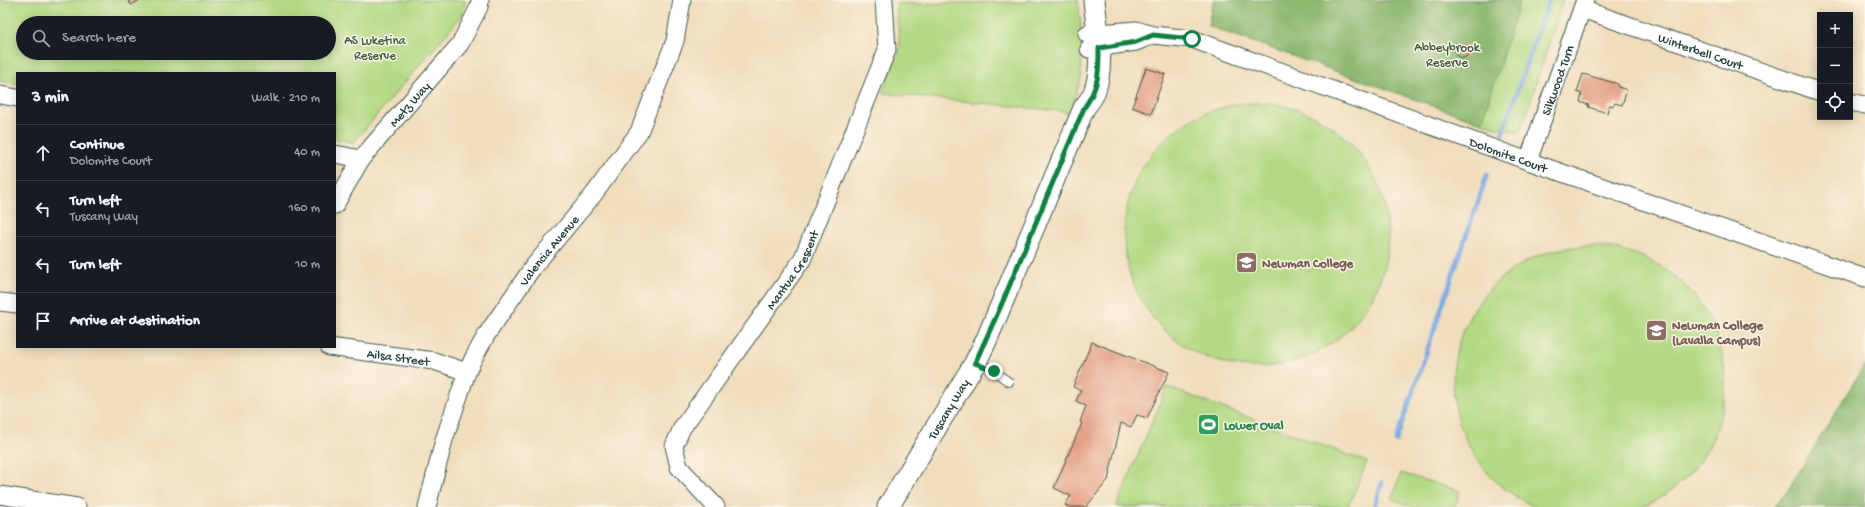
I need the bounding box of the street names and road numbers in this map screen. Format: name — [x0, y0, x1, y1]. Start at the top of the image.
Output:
street label: Winterbell Court — [1656, 31, 1746, 75]
street label: Silkwood Turn — [1540, 43, 1579, 118]
street label: Metz Way — [387, 79, 435, 131]
street label: Dolomite Court — [1466, 135, 1550, 178]
street label: Valencia Avenue — [517, 213, 583, 290]
street label: Mantua Crescent — [764, 227, 824, 313]
street label: Ailsa Street — [366, 347, 432, 371]
street label: Tuscany Way — [925, 376, 974, 444]

